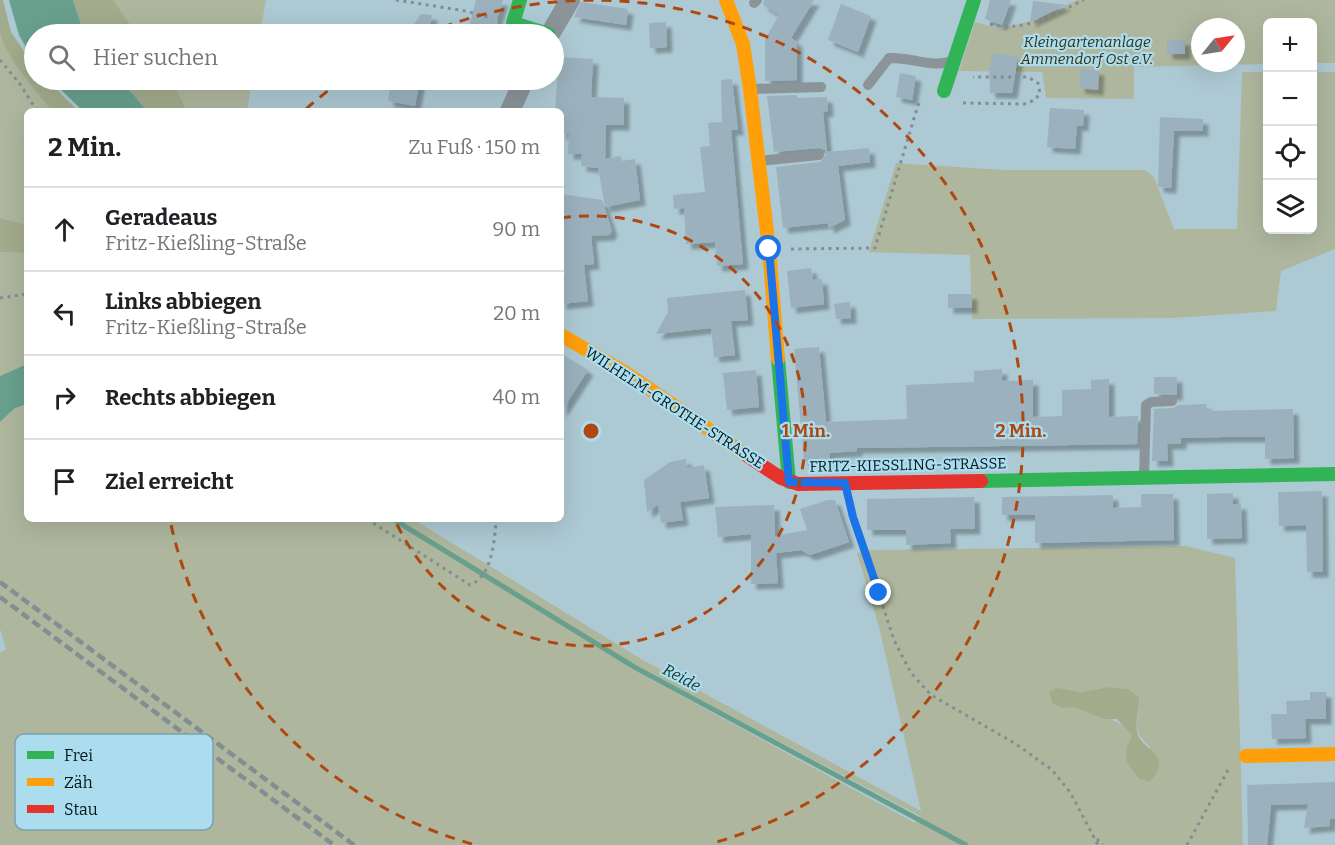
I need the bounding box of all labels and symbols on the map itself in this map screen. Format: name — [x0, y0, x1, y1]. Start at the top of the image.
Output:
north arrow — [1191, 18, 1245, 72]
park label: Kleingartenanlage Ammendorf Ost e.V. — [1020, 33, 1153, 68]
route start — [755, 235, 781, 261]
street label: WILHELM-GROTHE-STRASSE — [582, 343, 768, 473]
text: 1 Min. — [782, 420, 830, 442]
text: 2 Min. — [996, 420, 1046, 442]
centre of rings — [581, 421, 601, 441]
street label: FRITZ-KIESSLING-STRASSE — [809, 454, 1007, 476]
route end — [865, 579, 891, 605]
water label: Reide — [660, 660, 704, 695]
legend — [15, 734, 213, 830]
text: Frei — [64, 746, 93, 765]
text: Zäh — [64, 773, 93, 792]
text: Stau — [64, 800, 98, 819]

